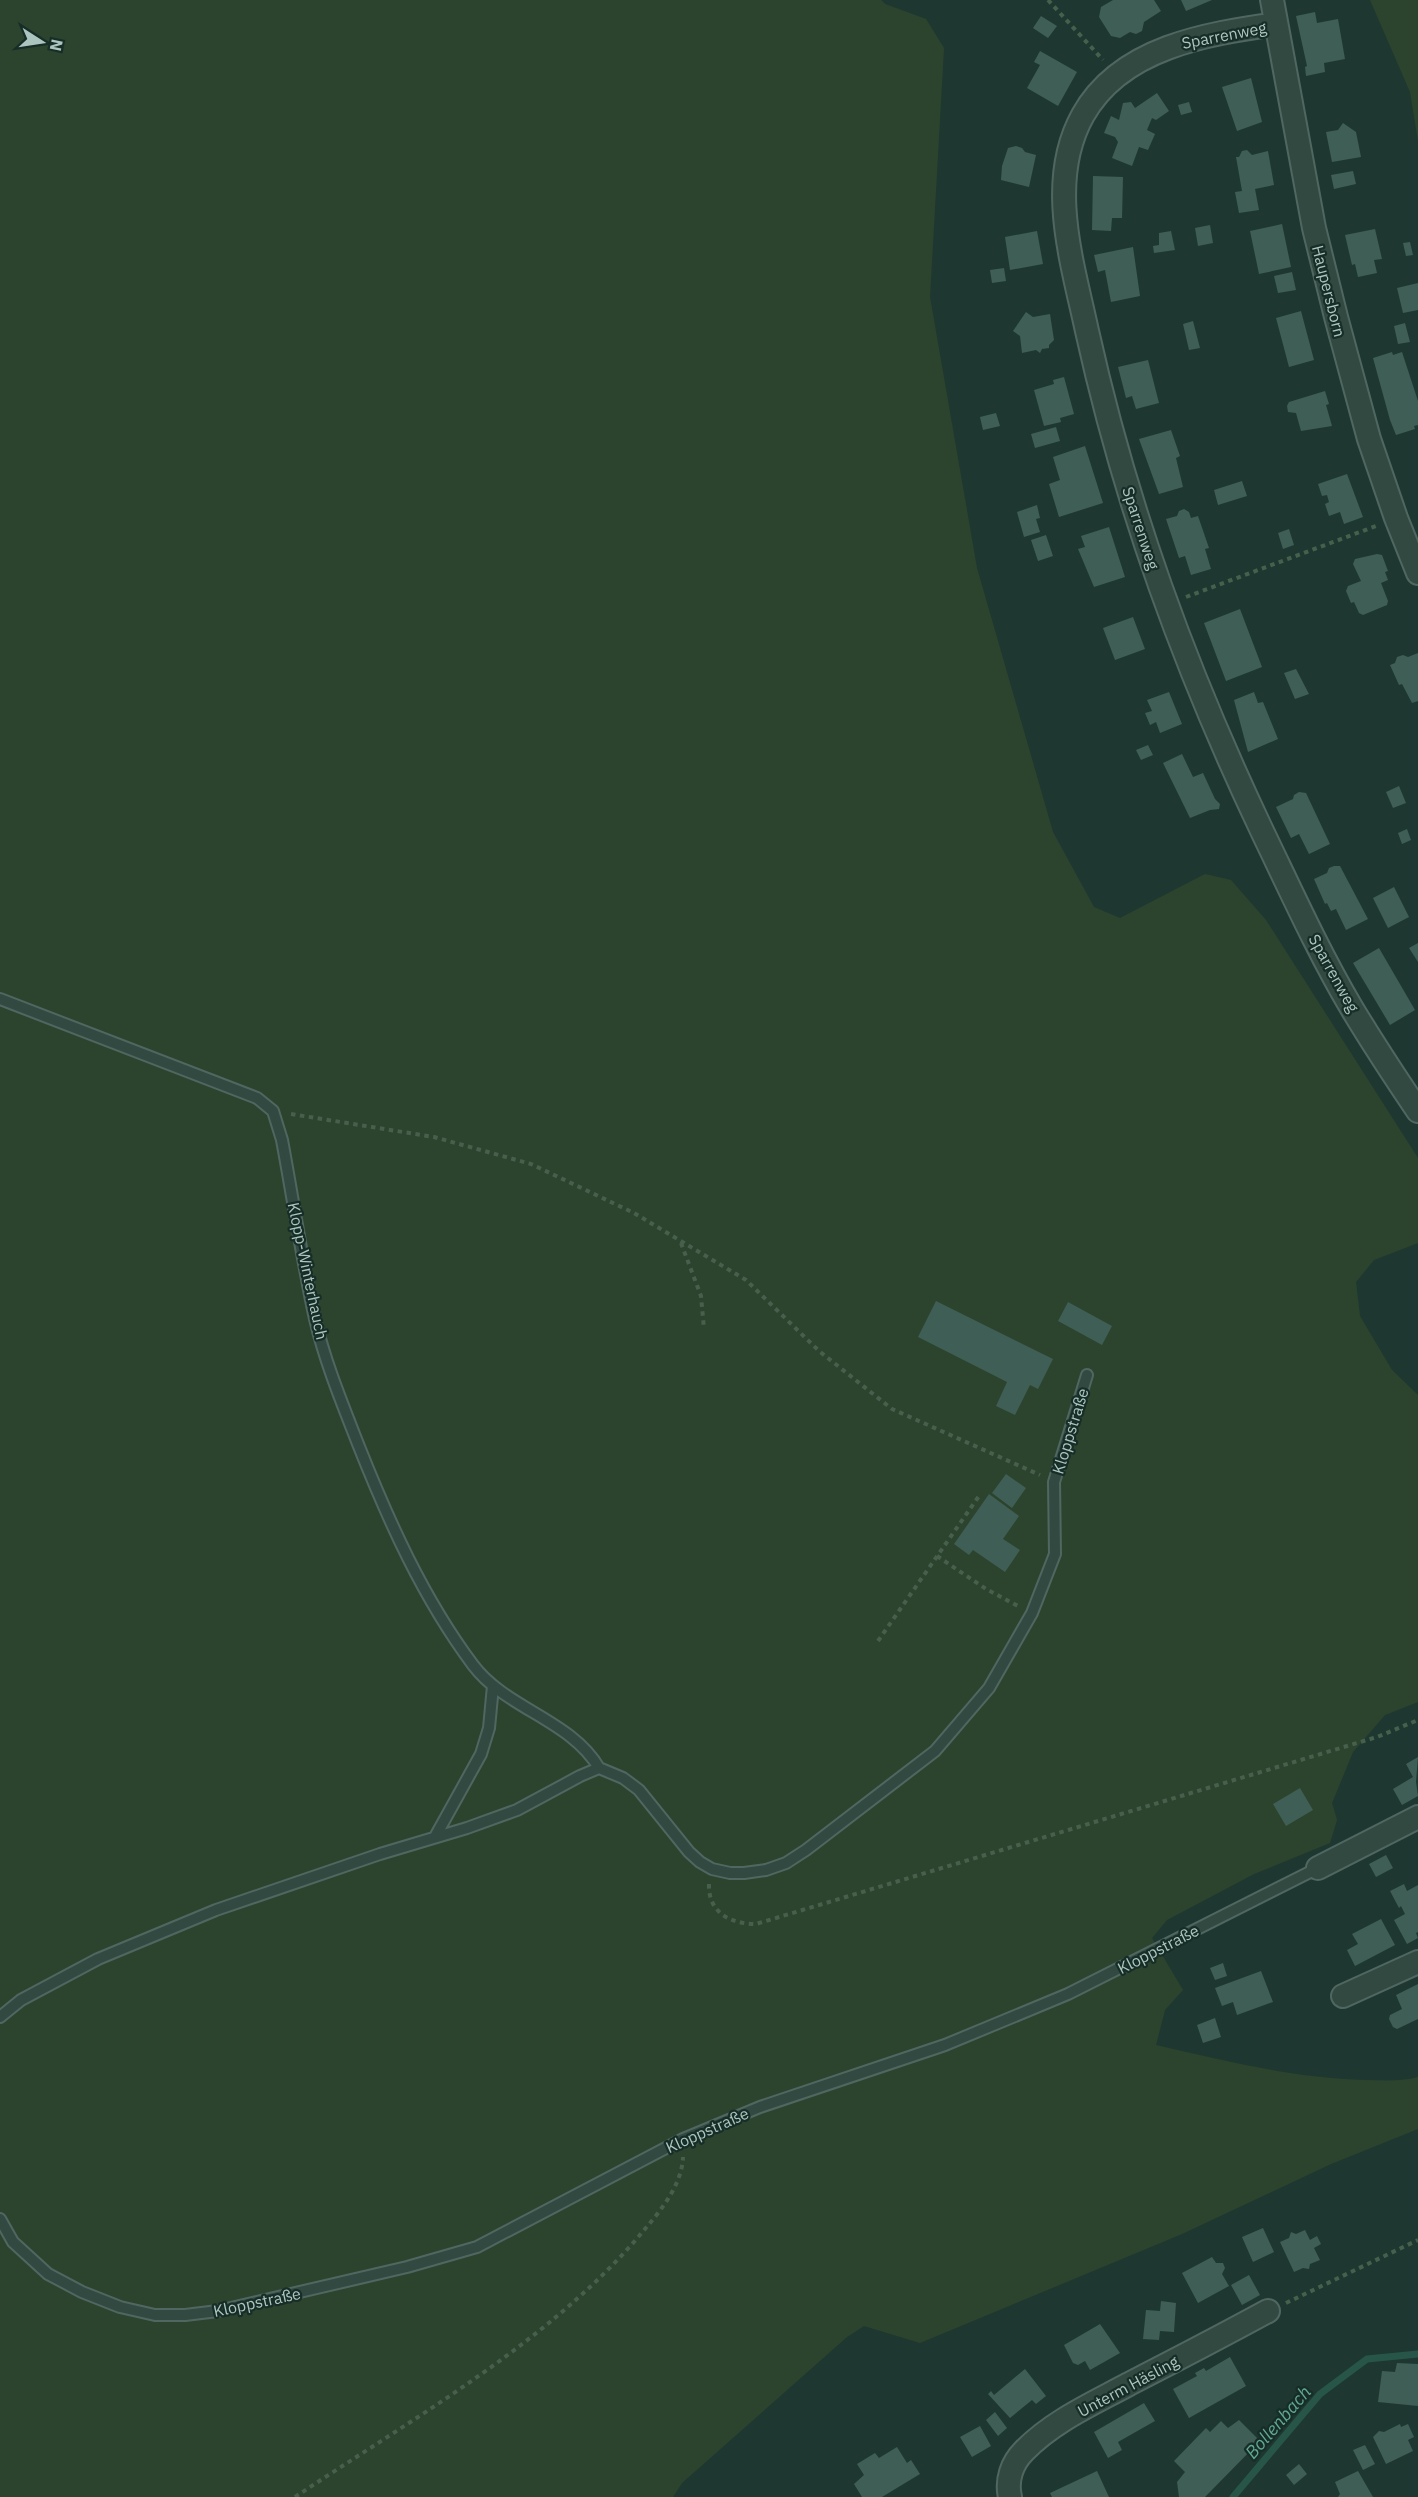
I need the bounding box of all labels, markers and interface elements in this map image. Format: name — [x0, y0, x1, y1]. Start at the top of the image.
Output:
north arrow — [12, 12, 72, 72]
street label: Sparrenweg — [1180, 17, 1269, 53]
text: N — [46, 37, 68, 53]
street label: Haupersborn — [1308, 243, 1350, 339]
street label: Sparrenweg — [1118, 484, 1164, 573]
street label: Sparrenweg — [1304, 931, 1364, 1016]
street label: Klopp-Winterhauch — [284, 1201, 332, 1341]
street label: Kloppstraße — [1047, 1385, 1093, 1476]
street label: Kloppstraße — [1114, 1920, 1202, 1978]
street label: Kloppstraße — [662, 2103, 752, 2157]
street label: Kloppstraße — [212, 2283, 303, 2321]
street label: Unterm Häsling — [1074, 2351, 1182, 2421]
water label: Bollenbach — [1240, 2381, 1316, 2463]

